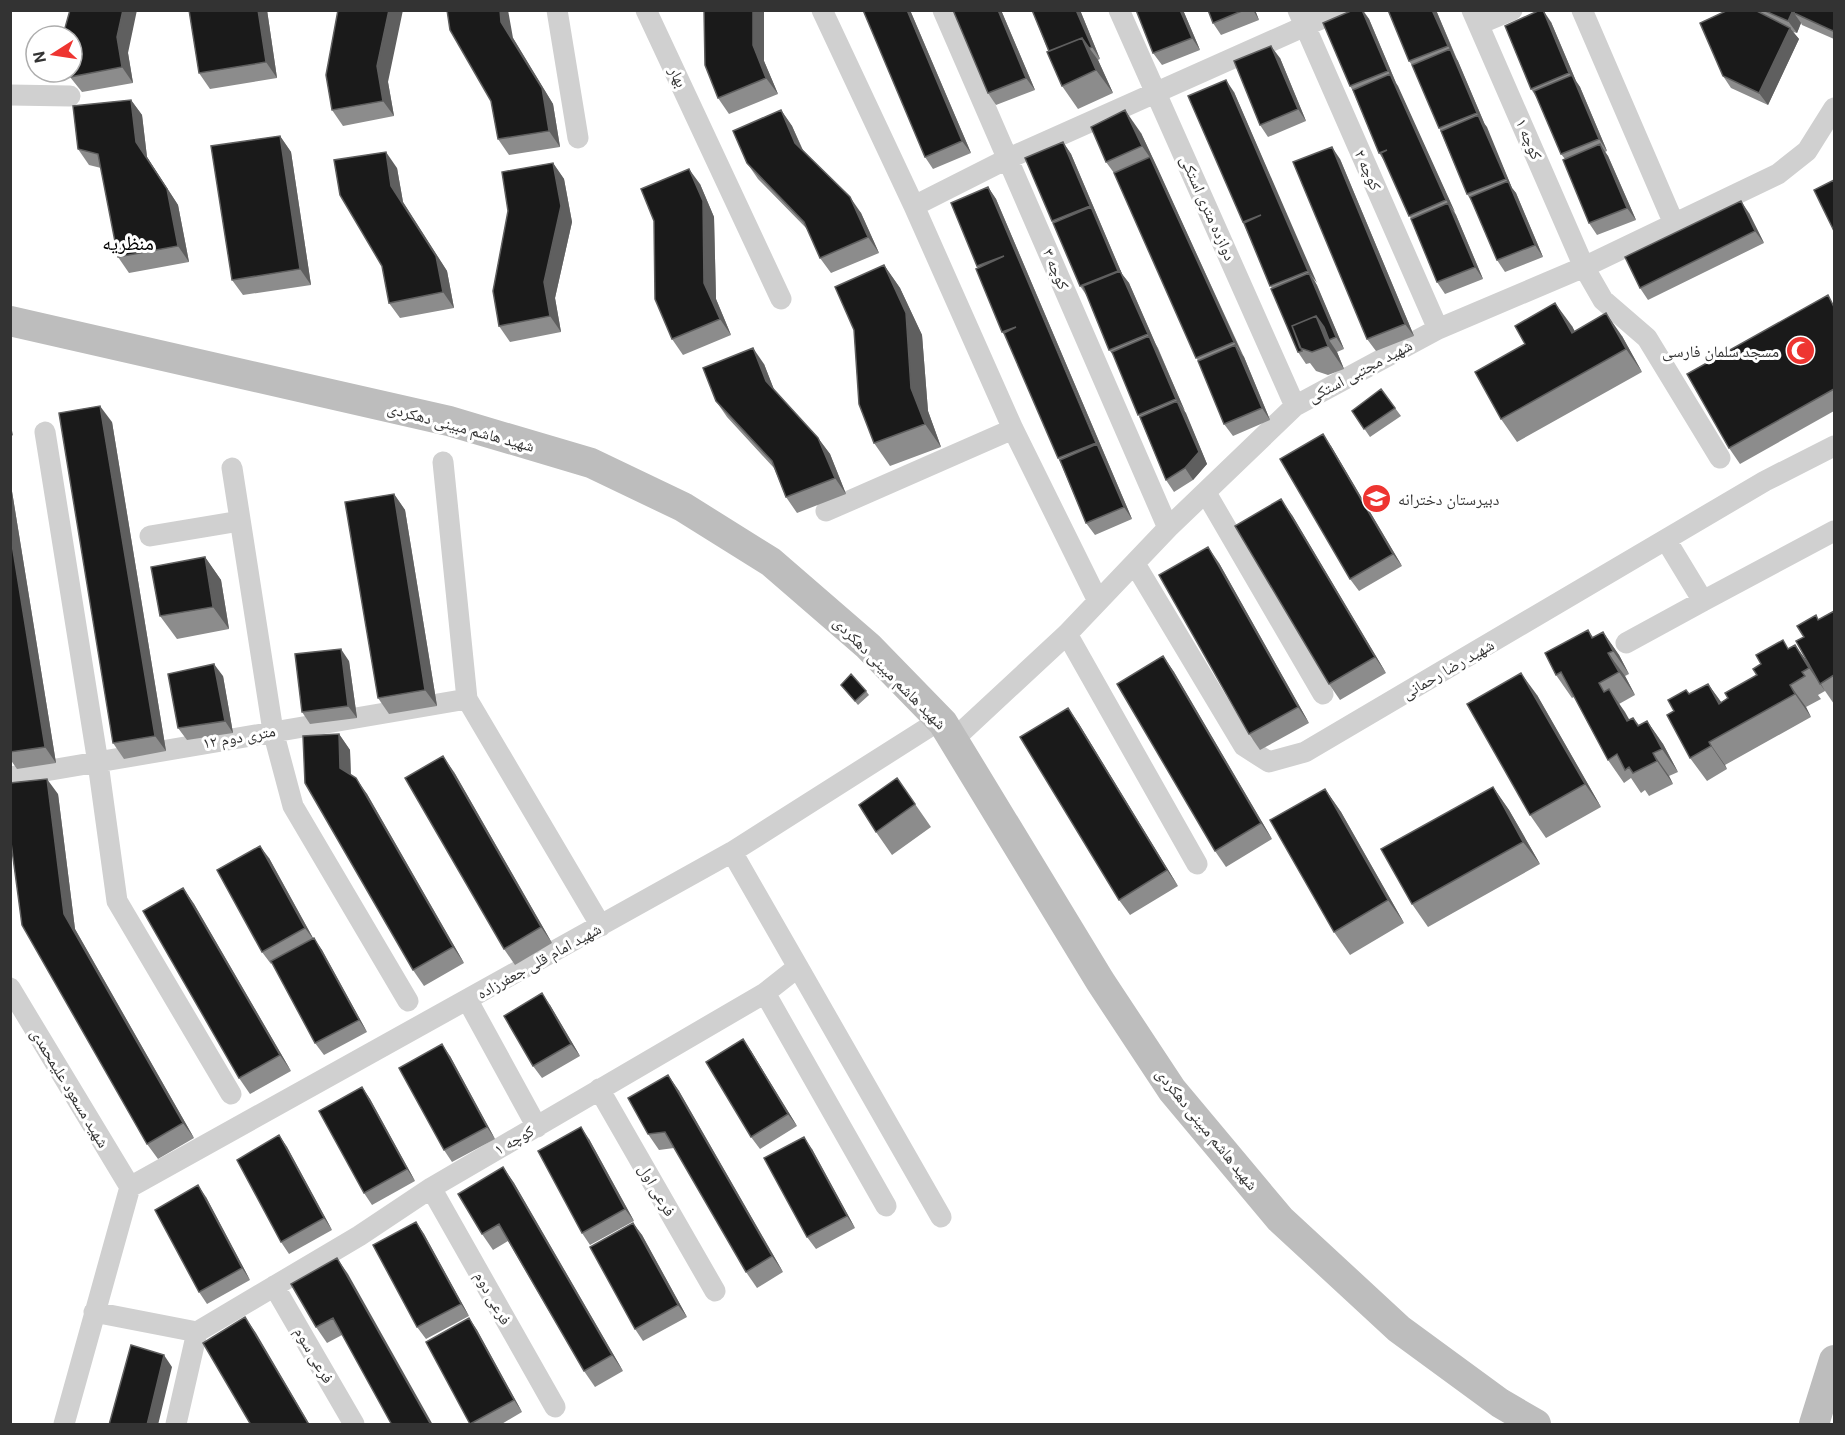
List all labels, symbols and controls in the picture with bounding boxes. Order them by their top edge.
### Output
north arrow [24,24,84,84]
text: N [29,50,50,65]
street label: بهار [664,63,691,90]
street label: کوچه ۱ [1512,116,1546,163]
street label: کوچه ۲ [1351,147,1386,194]
street label: دوازده متری استکی [1175,153,1240,264]
district label: منظریه [102,231,154,255]
street label: کوچه ۳ [1039,246,1073,293]
street label: شهید مجتبی استکی [1304,335,1416,407]
mosque icon: مسجد سلمان فارسی [1784,335,1816,367]
place label: مسجد سلمان فارسی [1662,342,1779,362]
street label: شهید هاشم مبینی دهکردی [385,398,537,457]
school or university icon: دبیرستان دخترانه [1361,483,1393,515]
place label: دبیرستان دخترانه [1398,490,1499,510]
street label: شهید هاشم مبینی دهکردی [829,613,950,734]
street label: شهید رضا رحمانی [1399,635,1498,704]
street label: ۱۲ متری دوم [201,721,277,754]
street label: شهید امام قلی جعفرزاده [474,919,605,1004]
street label: شهید مسعود علیمحمدی [26,1025,113,1152]
street label: شهید هاشم مبینی دهکردی [1151,1064,1262,1194]
street label: کوچه ۱ [491,1121,538,1159]
street label: فرعی اول [634,1161,679,1220]
street label: فرعی دوم [470,1268,515,1329]
street label: فرعی سوم [289,1323,338,1387]

